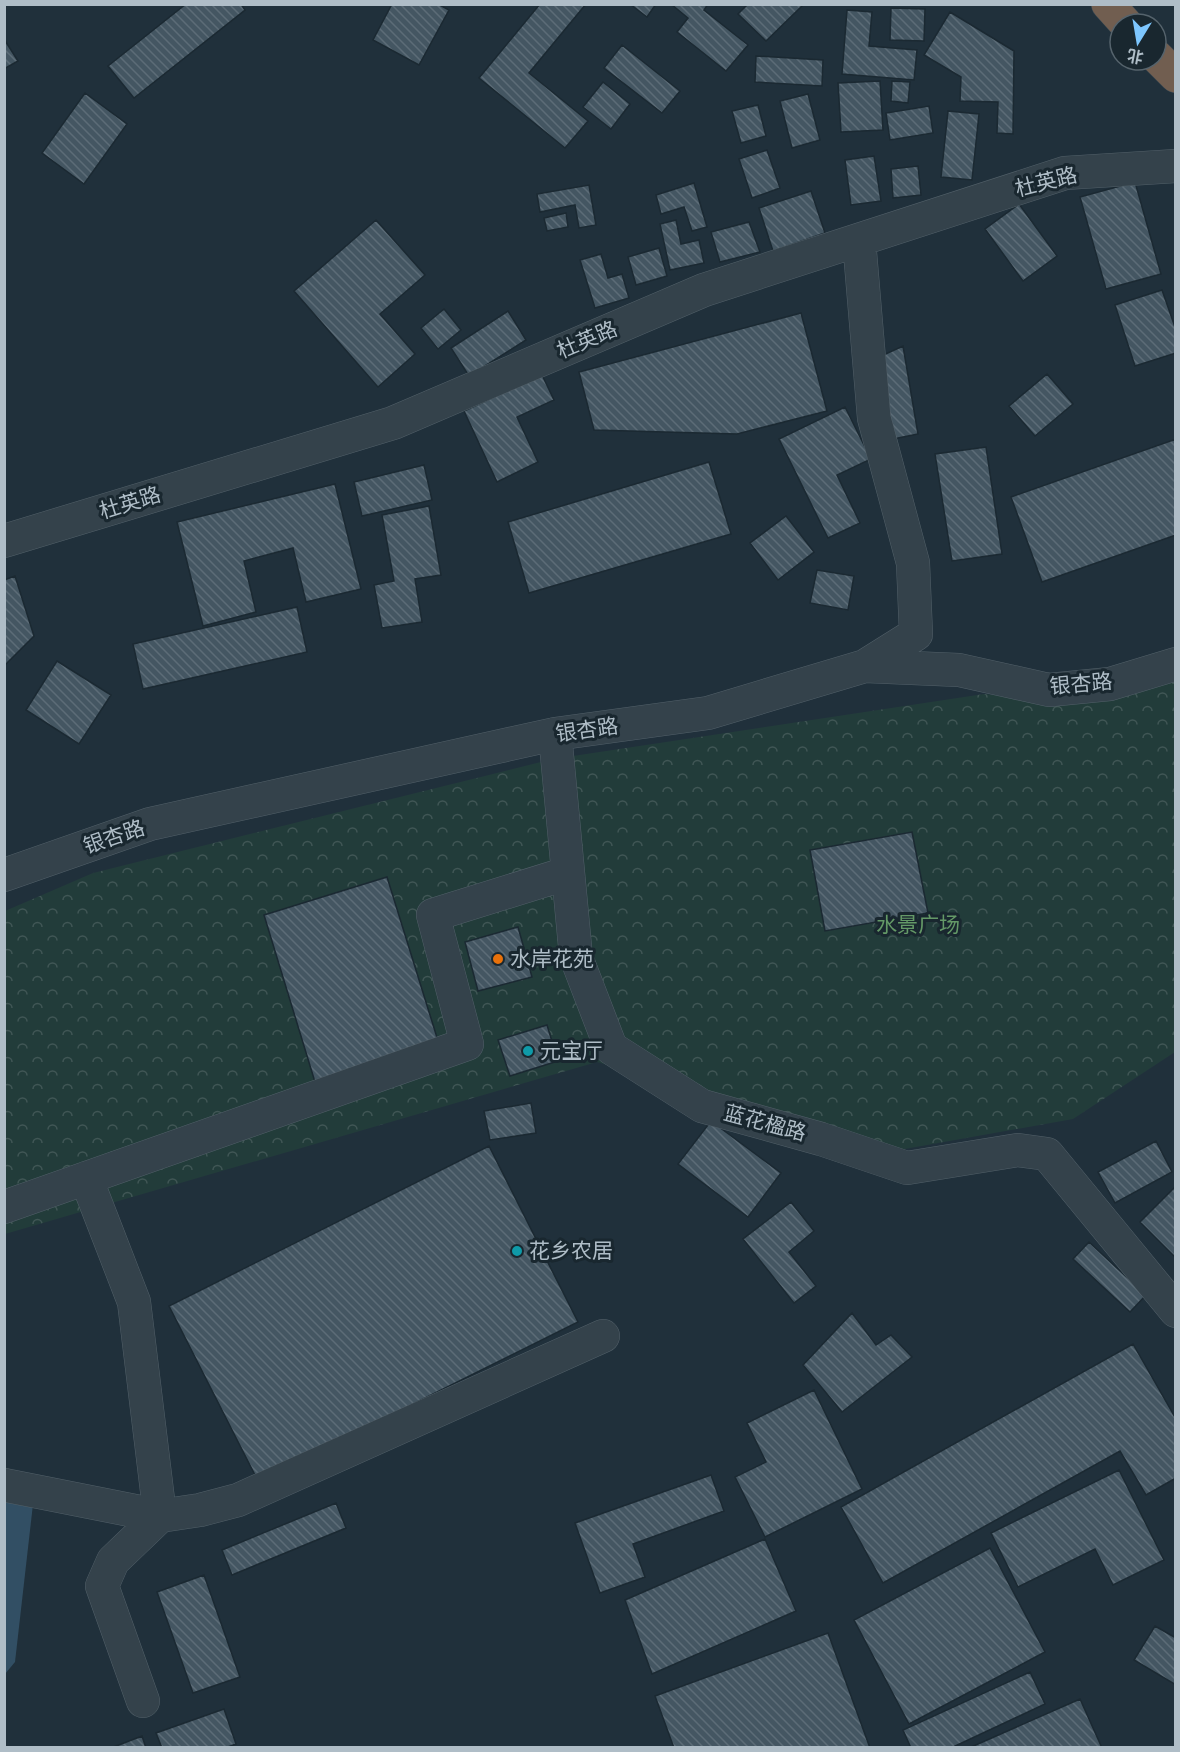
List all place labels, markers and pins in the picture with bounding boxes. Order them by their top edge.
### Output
place label: 水岸花苑 [510,947,594,971]
marker: 水岸花苑 [491,952,505,966]
place label: 元宝厅 [540,1039,603,1063]
marker: 元宝厅 [521,1044,535,1058]
place label: 花乡农居 [529,1239,613,1263]
marker: 花乡农居 [510,1244,524,1258]

